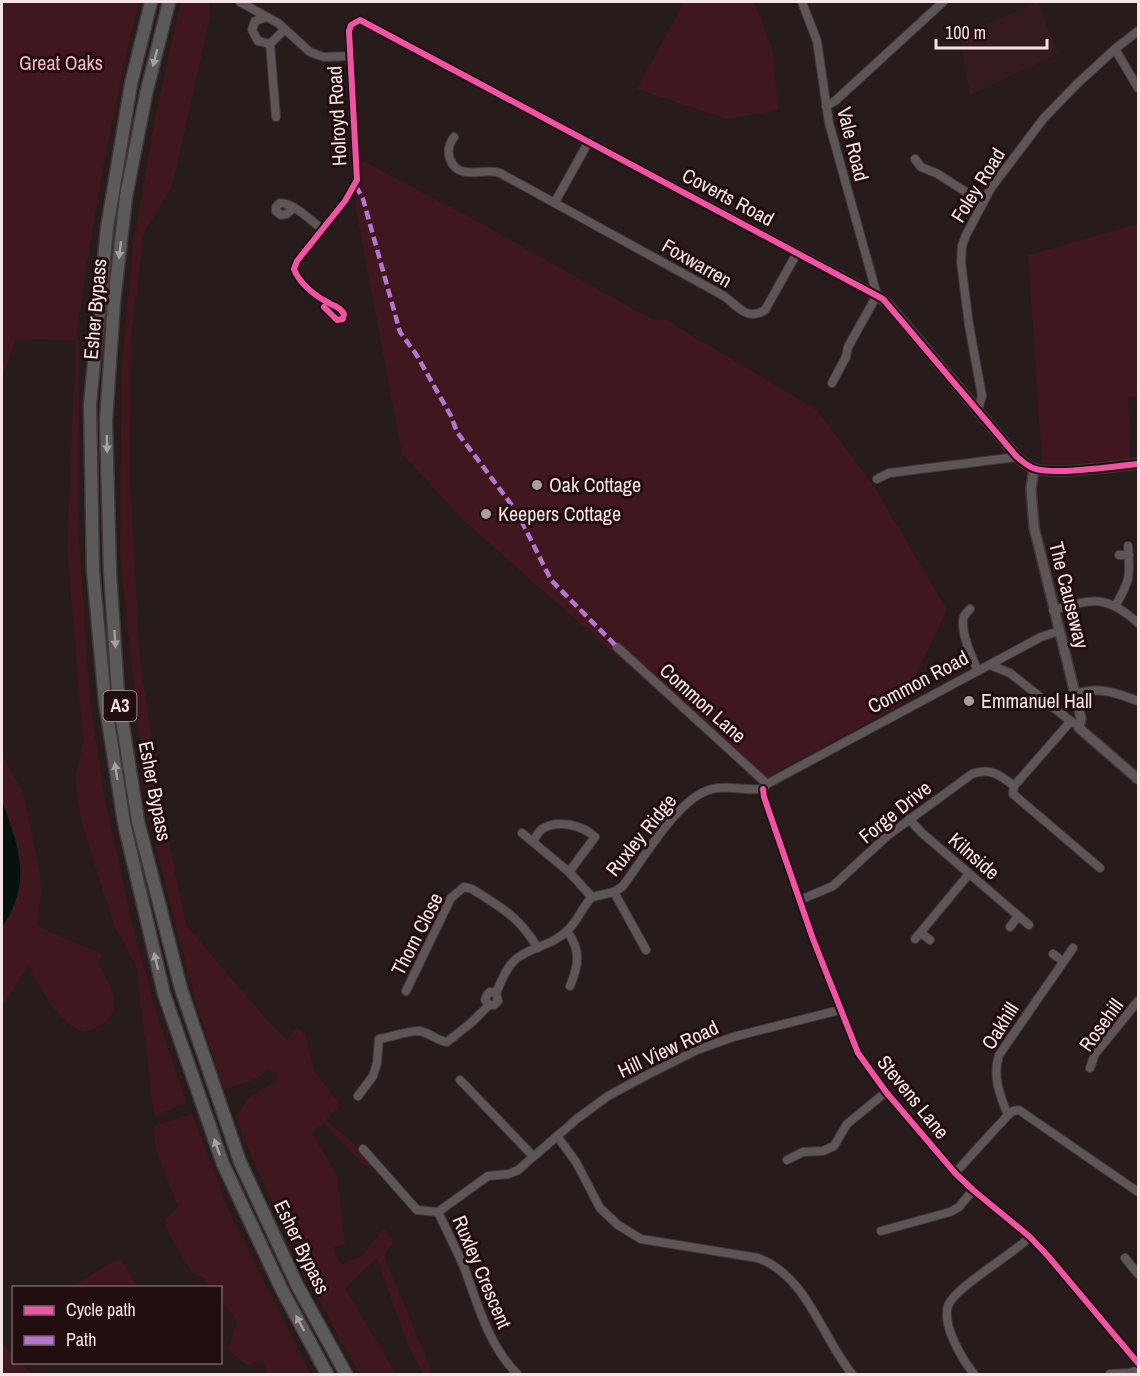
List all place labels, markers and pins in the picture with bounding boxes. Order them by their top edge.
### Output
place label: Oak Cottage [549,471,641,498]
marker: Oak Cottage [530,478,544,492]
place label: Keepers Cottage [498,500,621,527]
marker: Keepers Cottage [479,507,493,521]
place label: Emmanuel Hall [981,687,1092,714]
marker: Emmanuel Hall [962,694,976,708]

